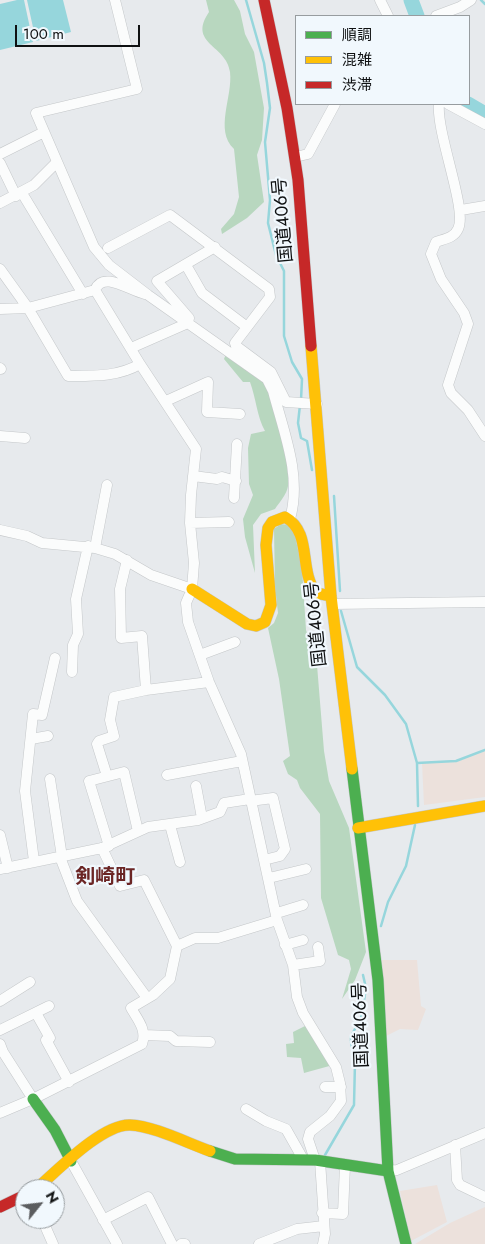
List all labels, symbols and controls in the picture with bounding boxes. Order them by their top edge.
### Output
scale bar [18,15,142,47]
legend [295,15,470,105]
text: 100 m [23,23,64,45]
text: 順調 [342,24,372,46]
text: 混雑 [342,49,372,71]
text: 渋滞 [342,74,372,96]
street label: 国道406号 [270,176,298,264]
street label: 国道406号 [302,580,332,668]
district label: 剣崎町 [75,866,135,890]
street label: 国道406号 [350,982,374,1068]
north arrow [15,1179,65,1229]
text: N [41,1187,64,1207]

